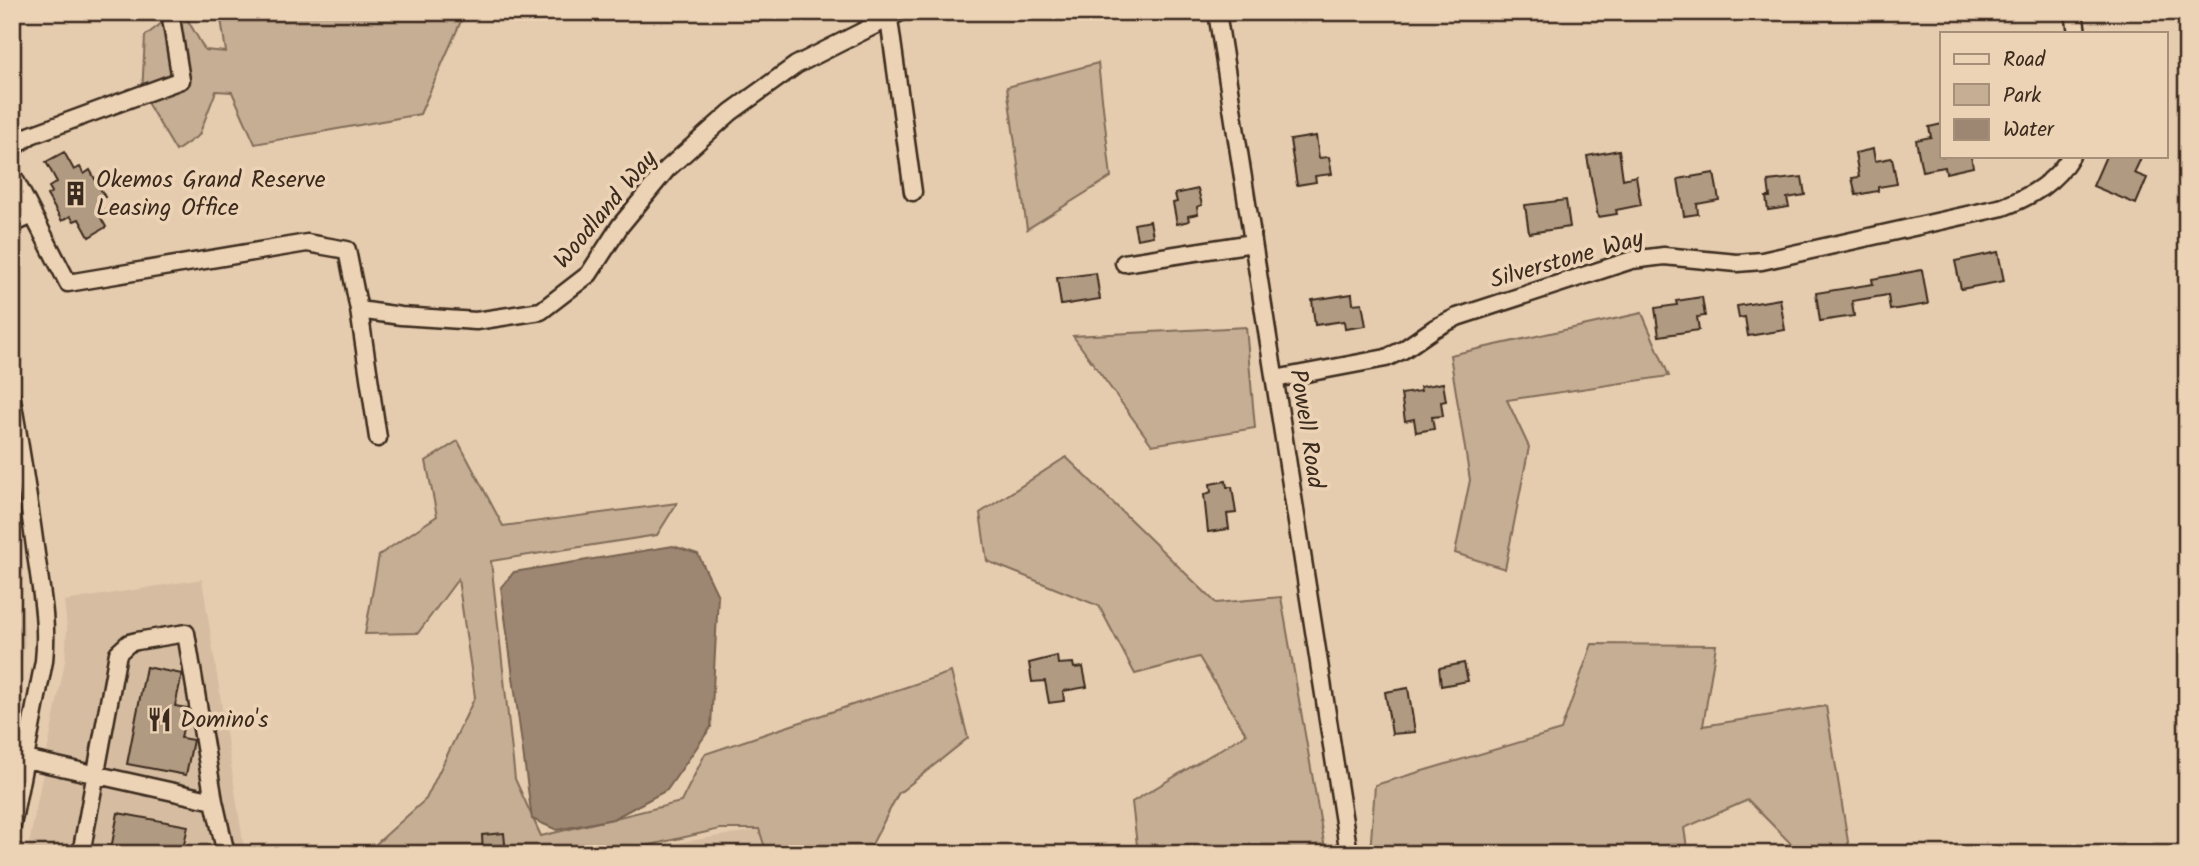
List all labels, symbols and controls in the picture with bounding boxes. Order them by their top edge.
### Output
legend [1940,32,2168,158]
text: Road [2003,44,2046,77]
text: Park [2003,80,2041,113]
text: Water [2003,114,2055,147]
street label: Woodland Way [544,141,668,278]
place label: Okemos Grand Reserve Leasing Office [96,161,326,228]
building icon: Okemos Grand Reserve Leasing Office [62,180,90,208]
street label: Silverstone Way [1486,219,1649,301]
street label: Powell Road [1277,367,1335,492]
place label: Domino's [180,701,269,740]
restaurant icon: Domino's [146,706,174,734]

